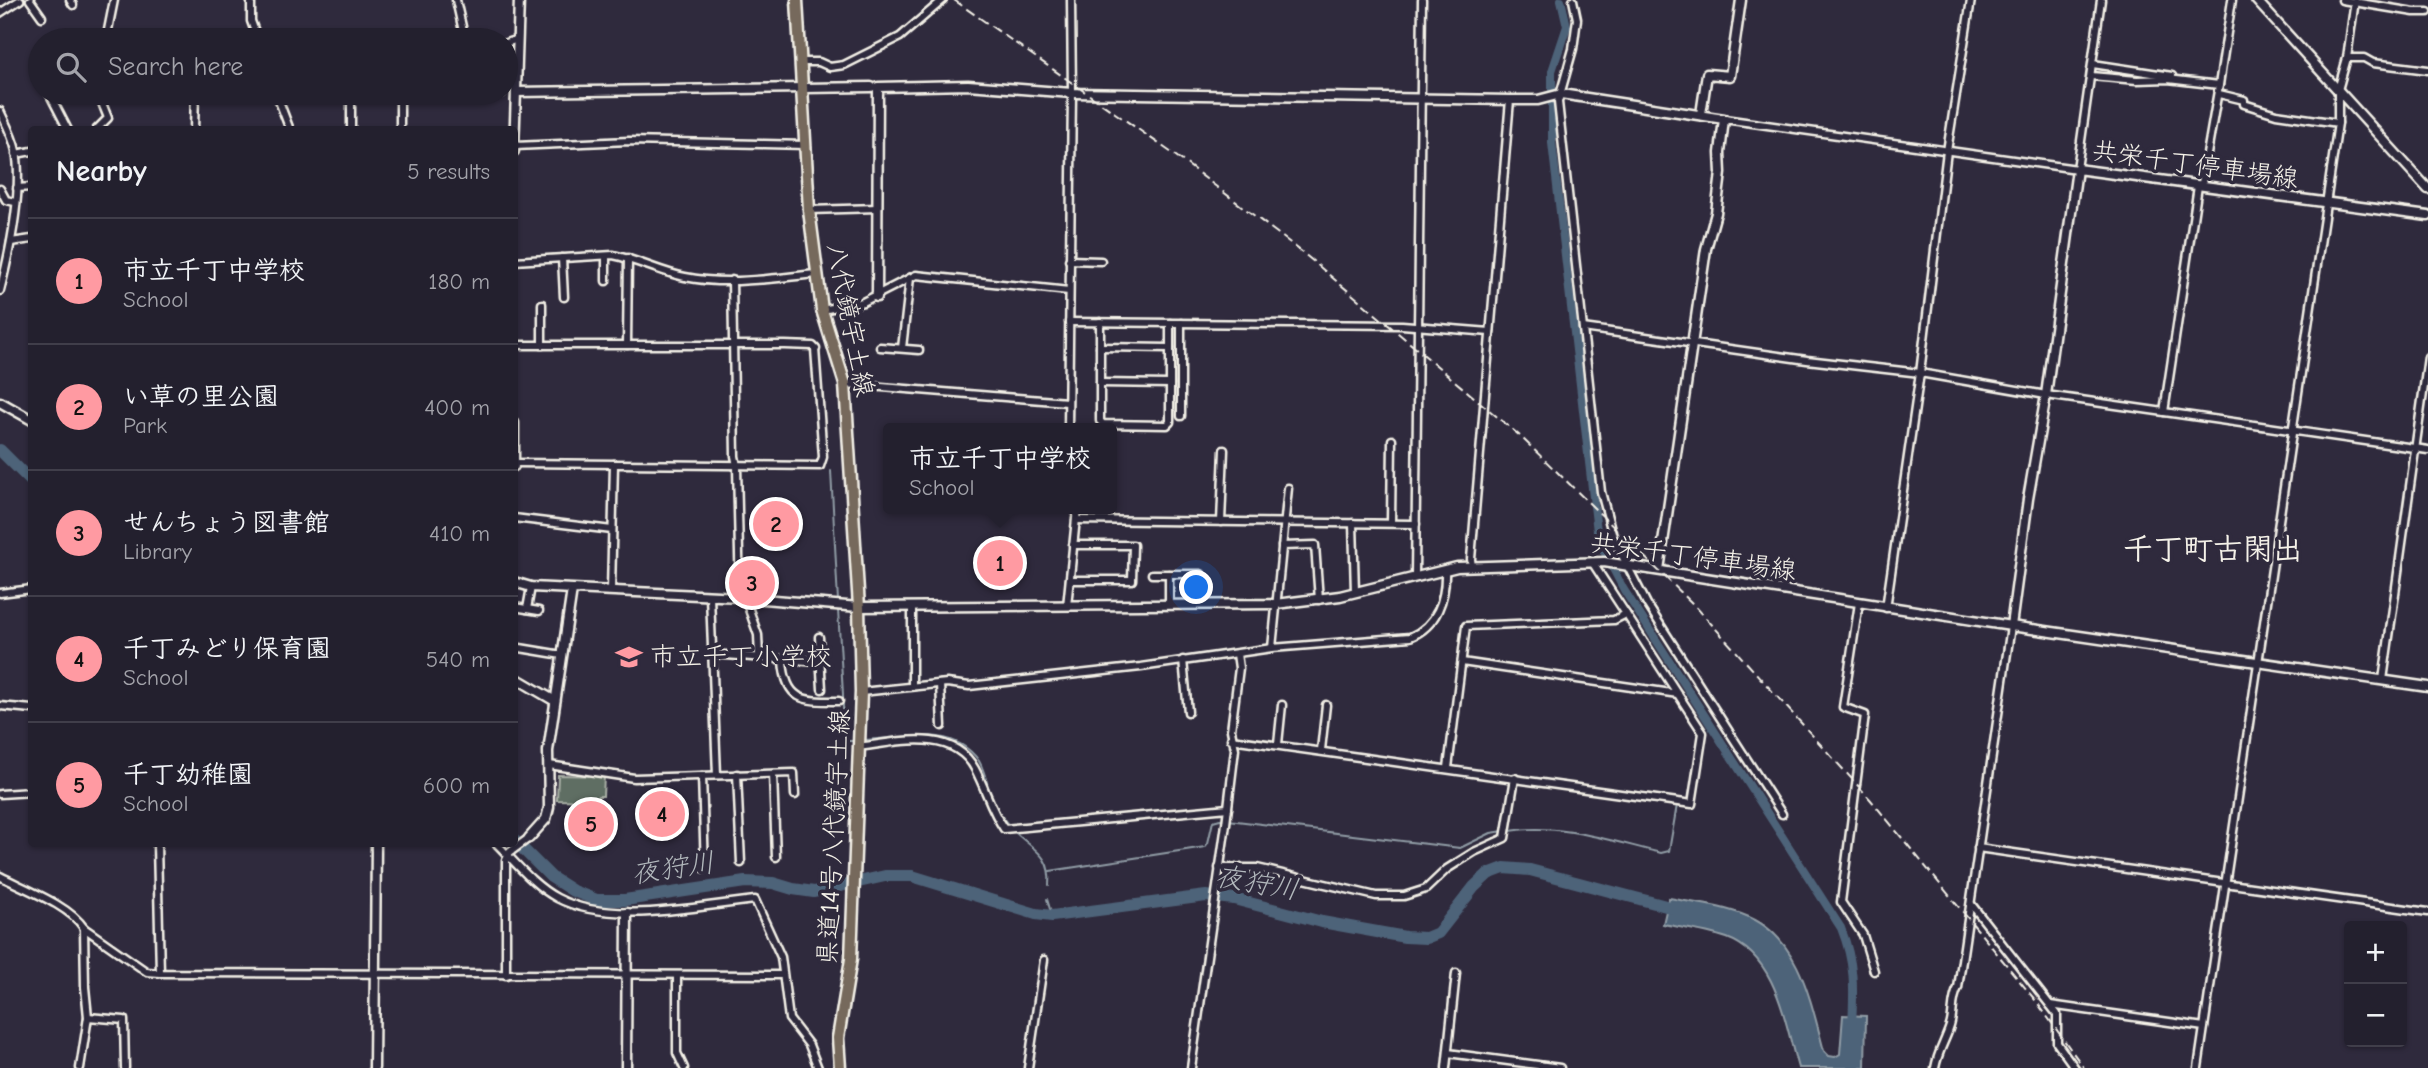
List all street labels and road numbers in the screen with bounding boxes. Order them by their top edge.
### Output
street label: 共栄千丁停車場線 [2090,136,2300,194]
street label: 八代鏡宇土線 [820,241,880,399]
street label: 共栄千丁停車場線 [1588,528,1798,586]
street label: 県道14号八代鏡宇土線 [812,708,856,966]

